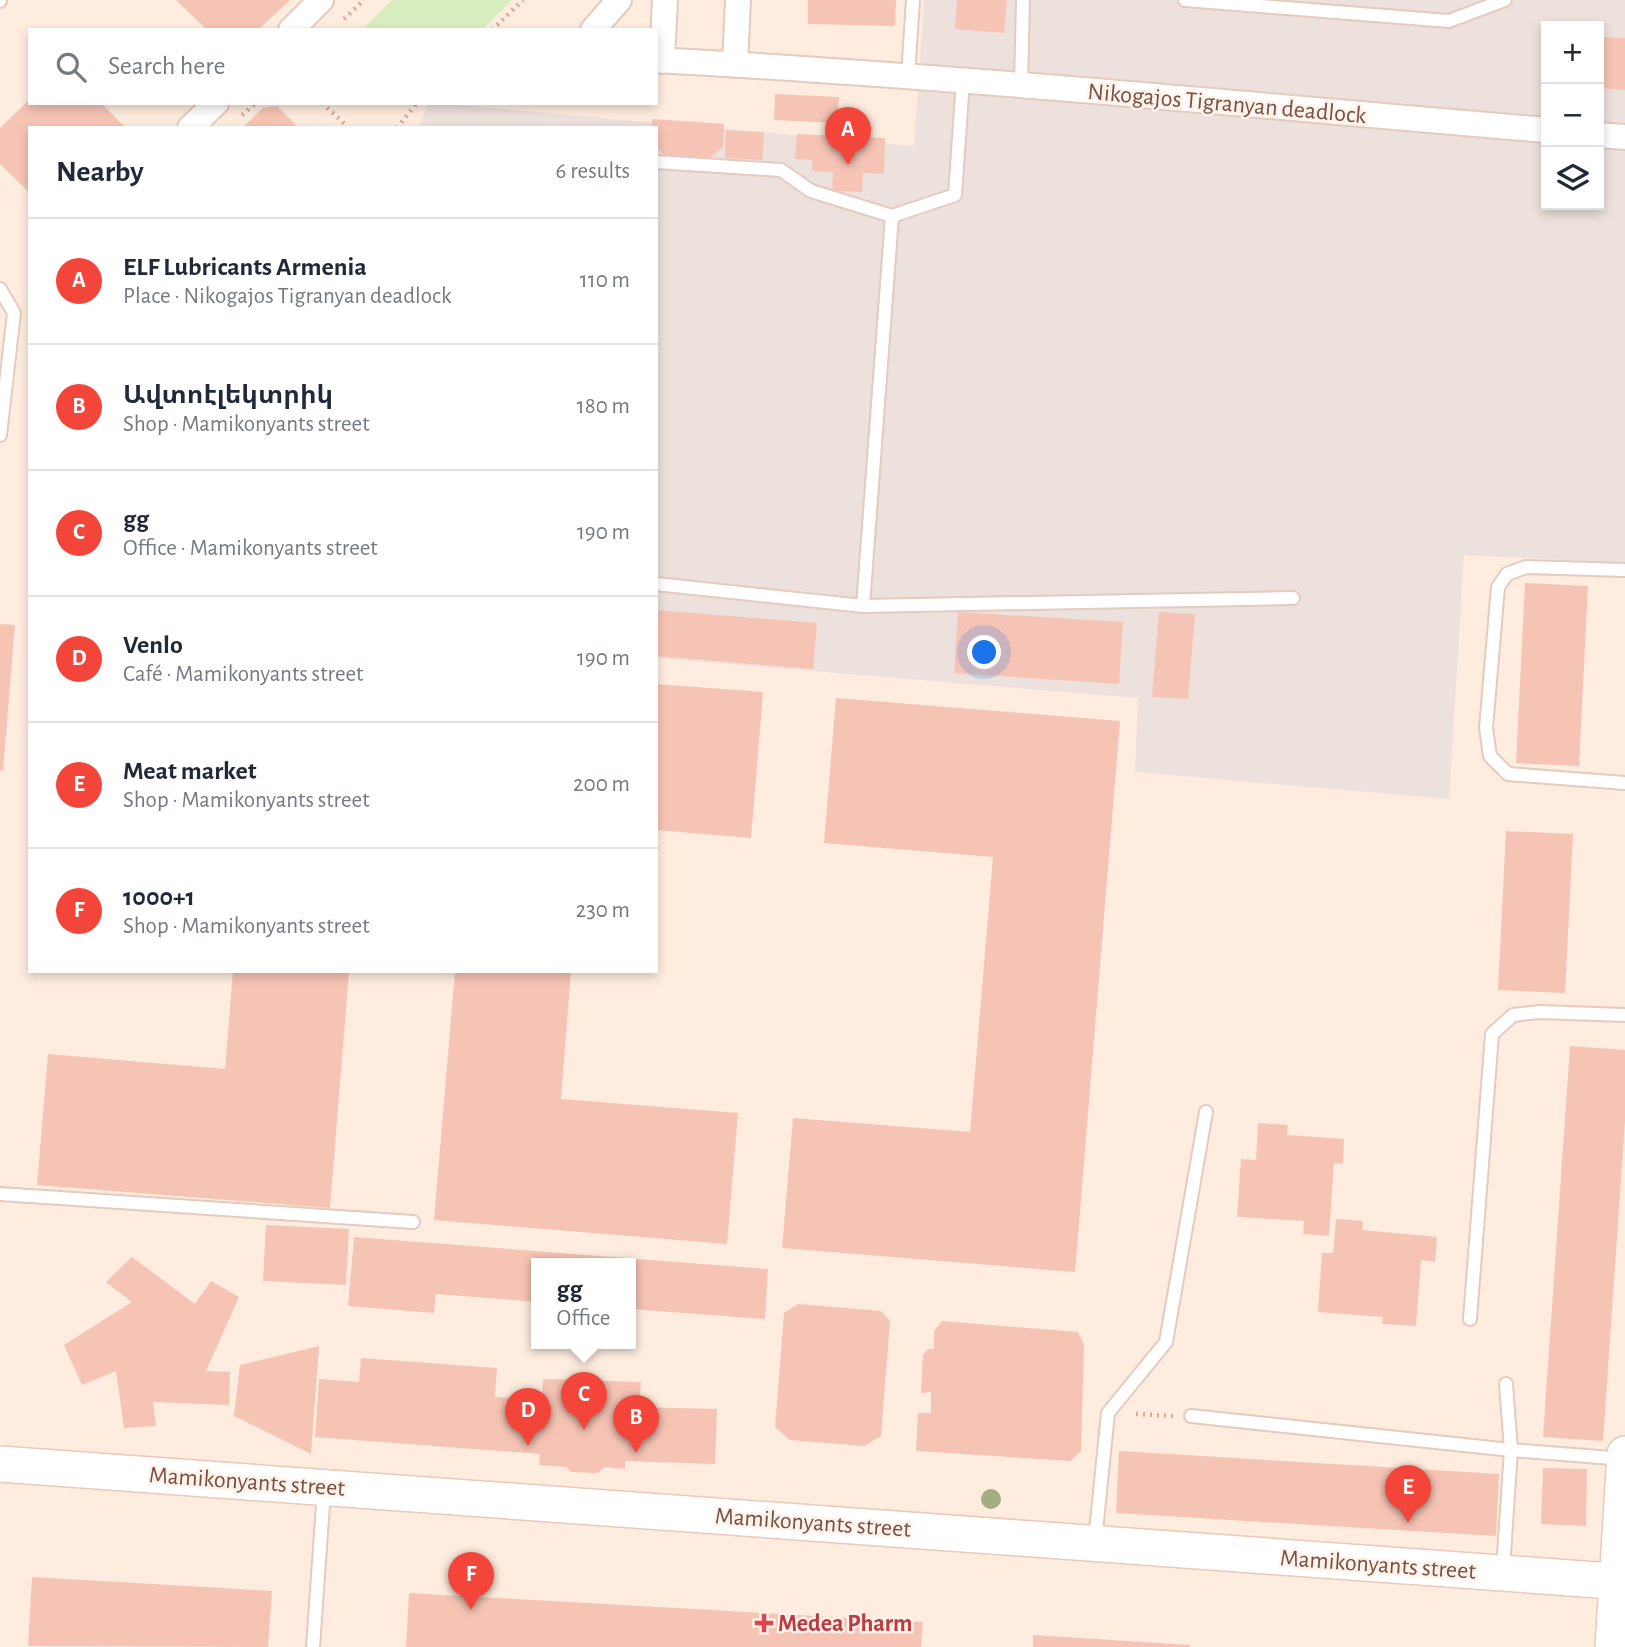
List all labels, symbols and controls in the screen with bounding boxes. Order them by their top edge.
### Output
map controls [1541,21,1604,210]
button: + [1541,21,1604,84]
search box [28,28,658,105]
icon: search [52,48,90,86]
text: Search here [108,53,226,79]
street label: Nikogajos Tigranyan deadlock [1087,80,1367,128]
button: − [1541,84,1604,147]
pin: A [825,107,871,165]
button: layers [1541,147,1604,210]
text: Nearby [56,157,144,187]
text: 6 results [556,160,630,183]
text: ELF Lubricants Armenia [123,254,367,280]
text: A [72,269,86,292]
text: 110 m [580,269,630,292]
text: Place · Nikogajos Tigranyan deadlock [123,285,451,308]
text: Ավտոէլեկտրիկ [123,382,333,408]
text: B [72,395,86,418]
text: 180 m [577,395,630,418]
text: Shop · Mamikonyants street [123,413,370,436]
text: gg [123,506,149,532]
text: C [73,521,85,544]
text: 190 m [577,521,630,544]
text: Office · Mamikonyants street [123,537,378,560]
text: Venlo [123,632,183,658]
your location [967,635,1001,669]
text: D [71,647,87,670]
text: 190 m [577,647,630,670]
text: Café · Mamikonyants street [123,663,363,686]
text: Meat market [123,758,256,784]
text: E [73,773,85,796]
text: 200 m [573,773,630,796]
text: Shop · Mamikonyants street [123,789,370,812]
text: 1000+1 [123,884,195,910]
text: F [74,899,84,922]
text: 230 m [576,899,630,922]
text: Shop · Mamikonyants street [123,915,370,938]
popup [531,1258,636,1349]
text: gg [557,1276,583,1302]
text: Office [557,1307,610,1330]
pin: C [561,1372,607,1430]
pin: D [505,1388,551,1446]
pin: B [613,1395,659,1453]
street label: Mamikonyants street [148,1463,346,1501]
pin: E [1385,1465,1431,1523]
street label: Mamikonyants street [714,1504,912,1542]
street label: Mamikonyants street [1279,1546,1477,1584]
pin: F [448,1552,494,1610]
place label: Medea Pharm [778,1612,912,1636]
marker: Medea Pharm [756,1615,772,1631]

